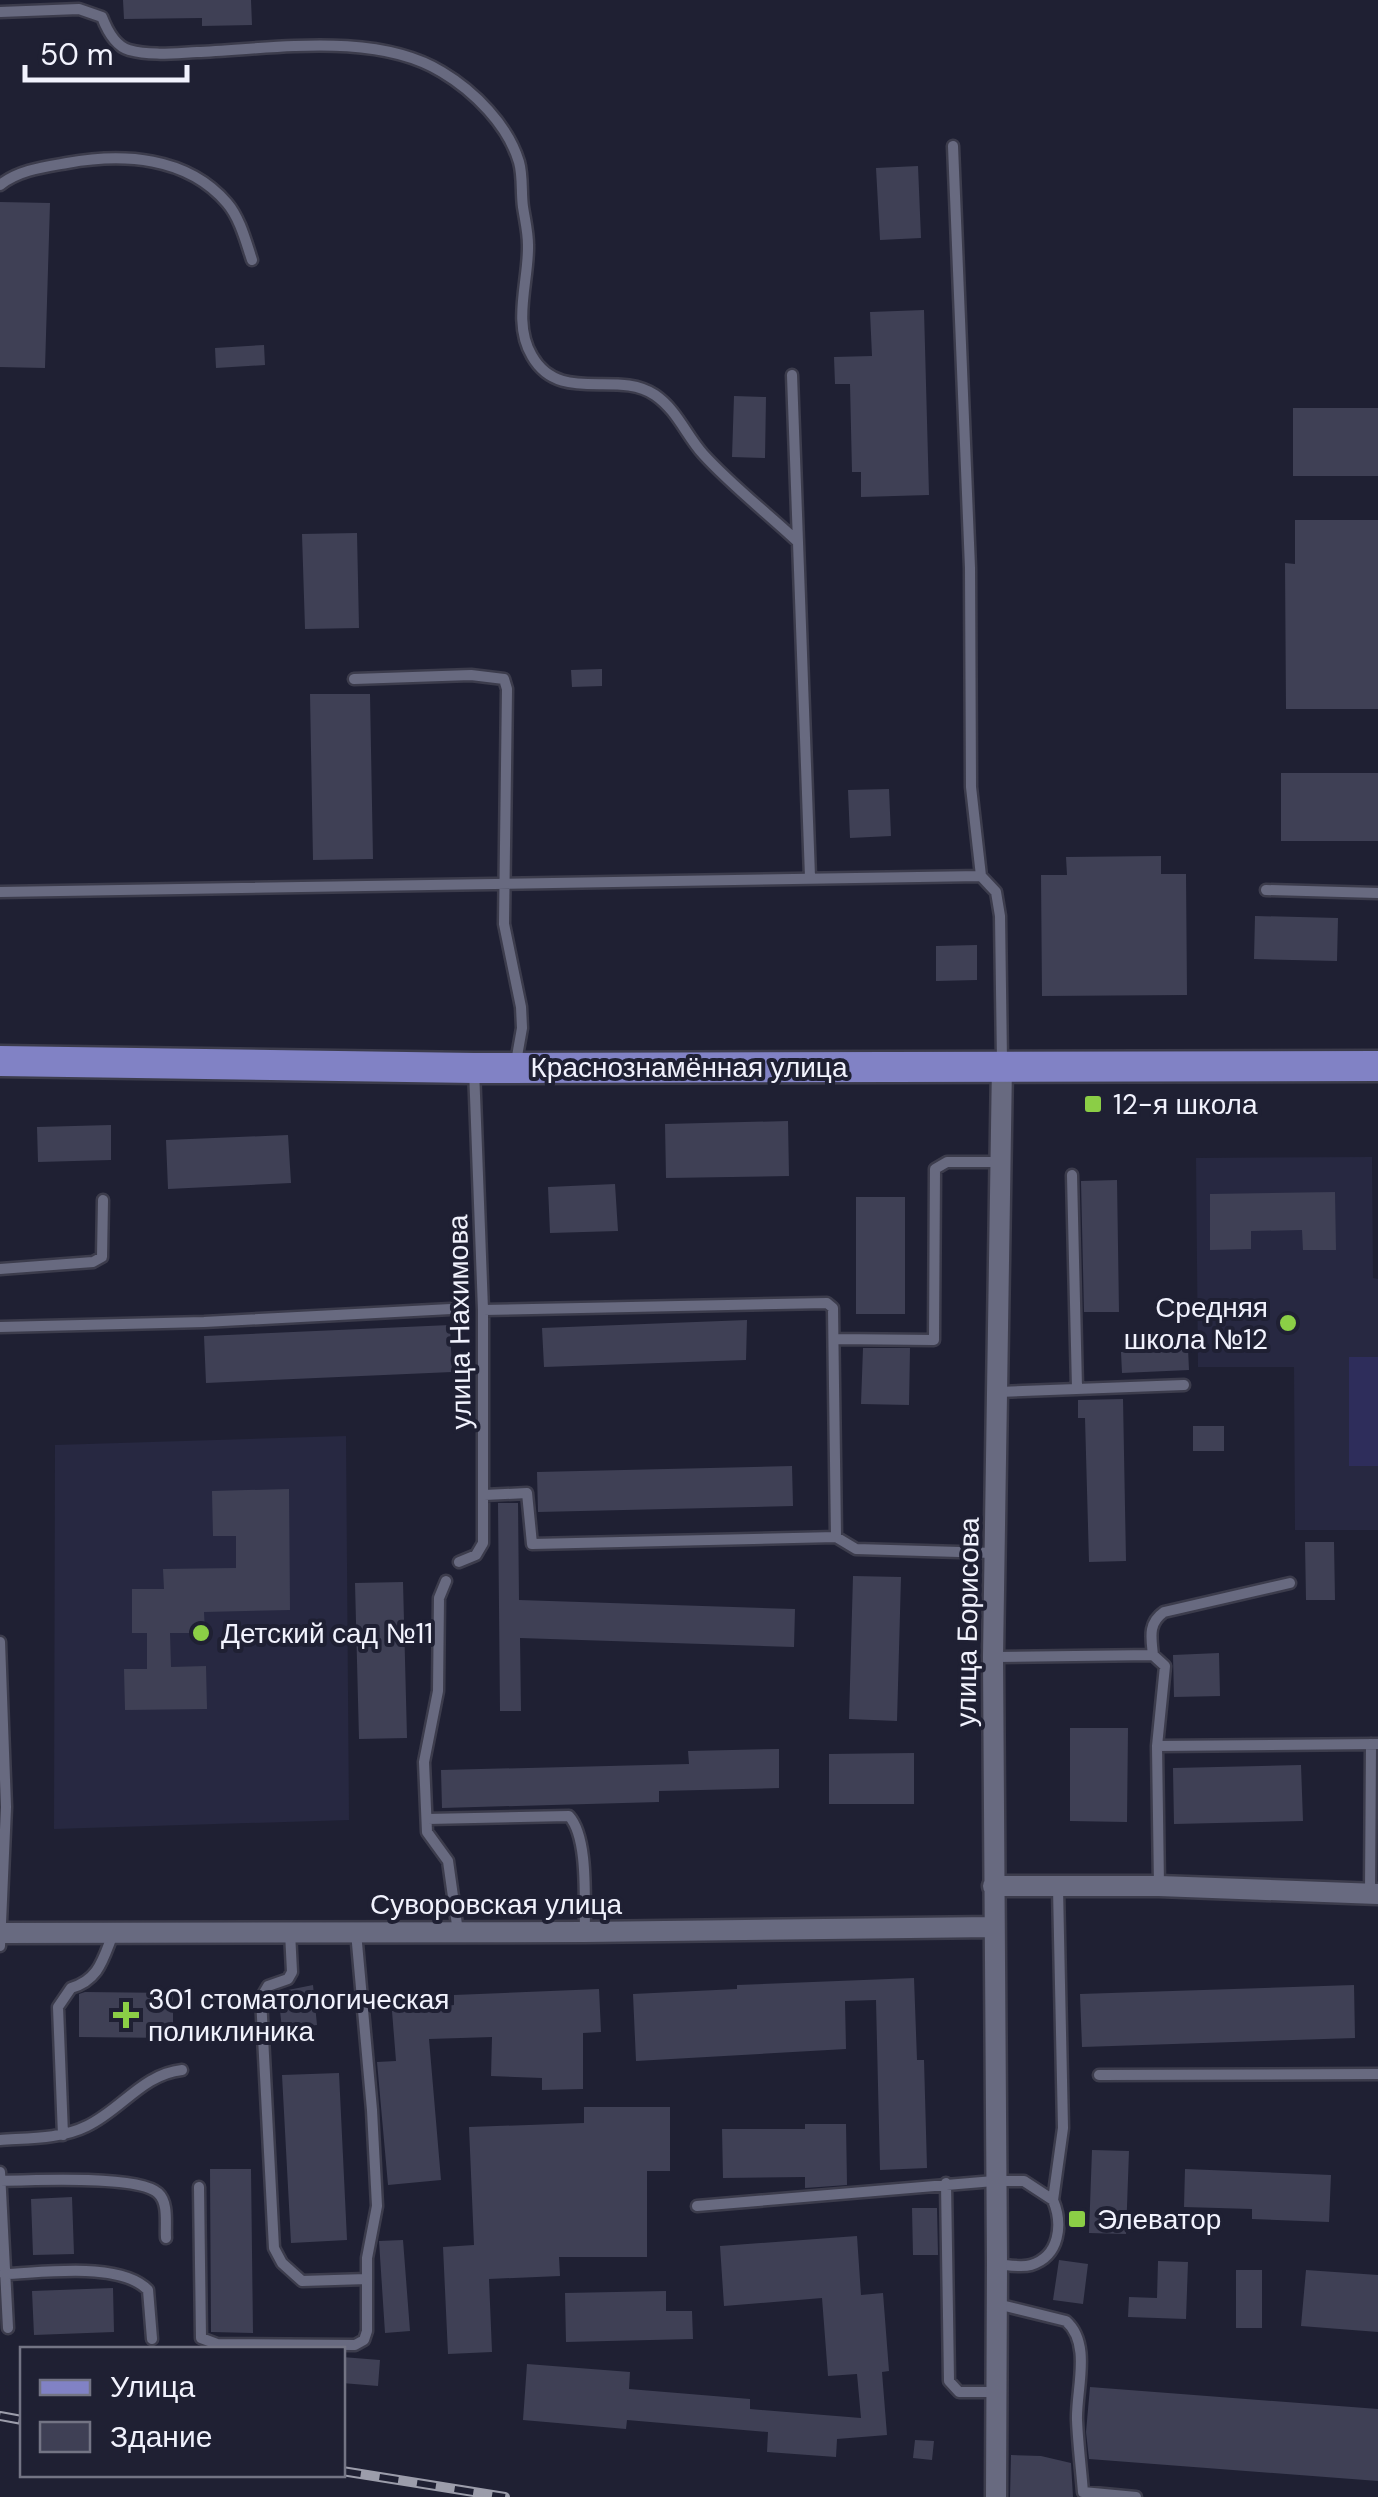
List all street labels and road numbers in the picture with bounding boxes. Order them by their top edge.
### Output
street label: Краснознамённая улица [531,1049,848,1086]
street label: улица Нахимова [439,1214,480,1430]
street label: улица Борисова [947,1516,988,1727]
street label: Суворовская улица [370,1886,622,1923]

